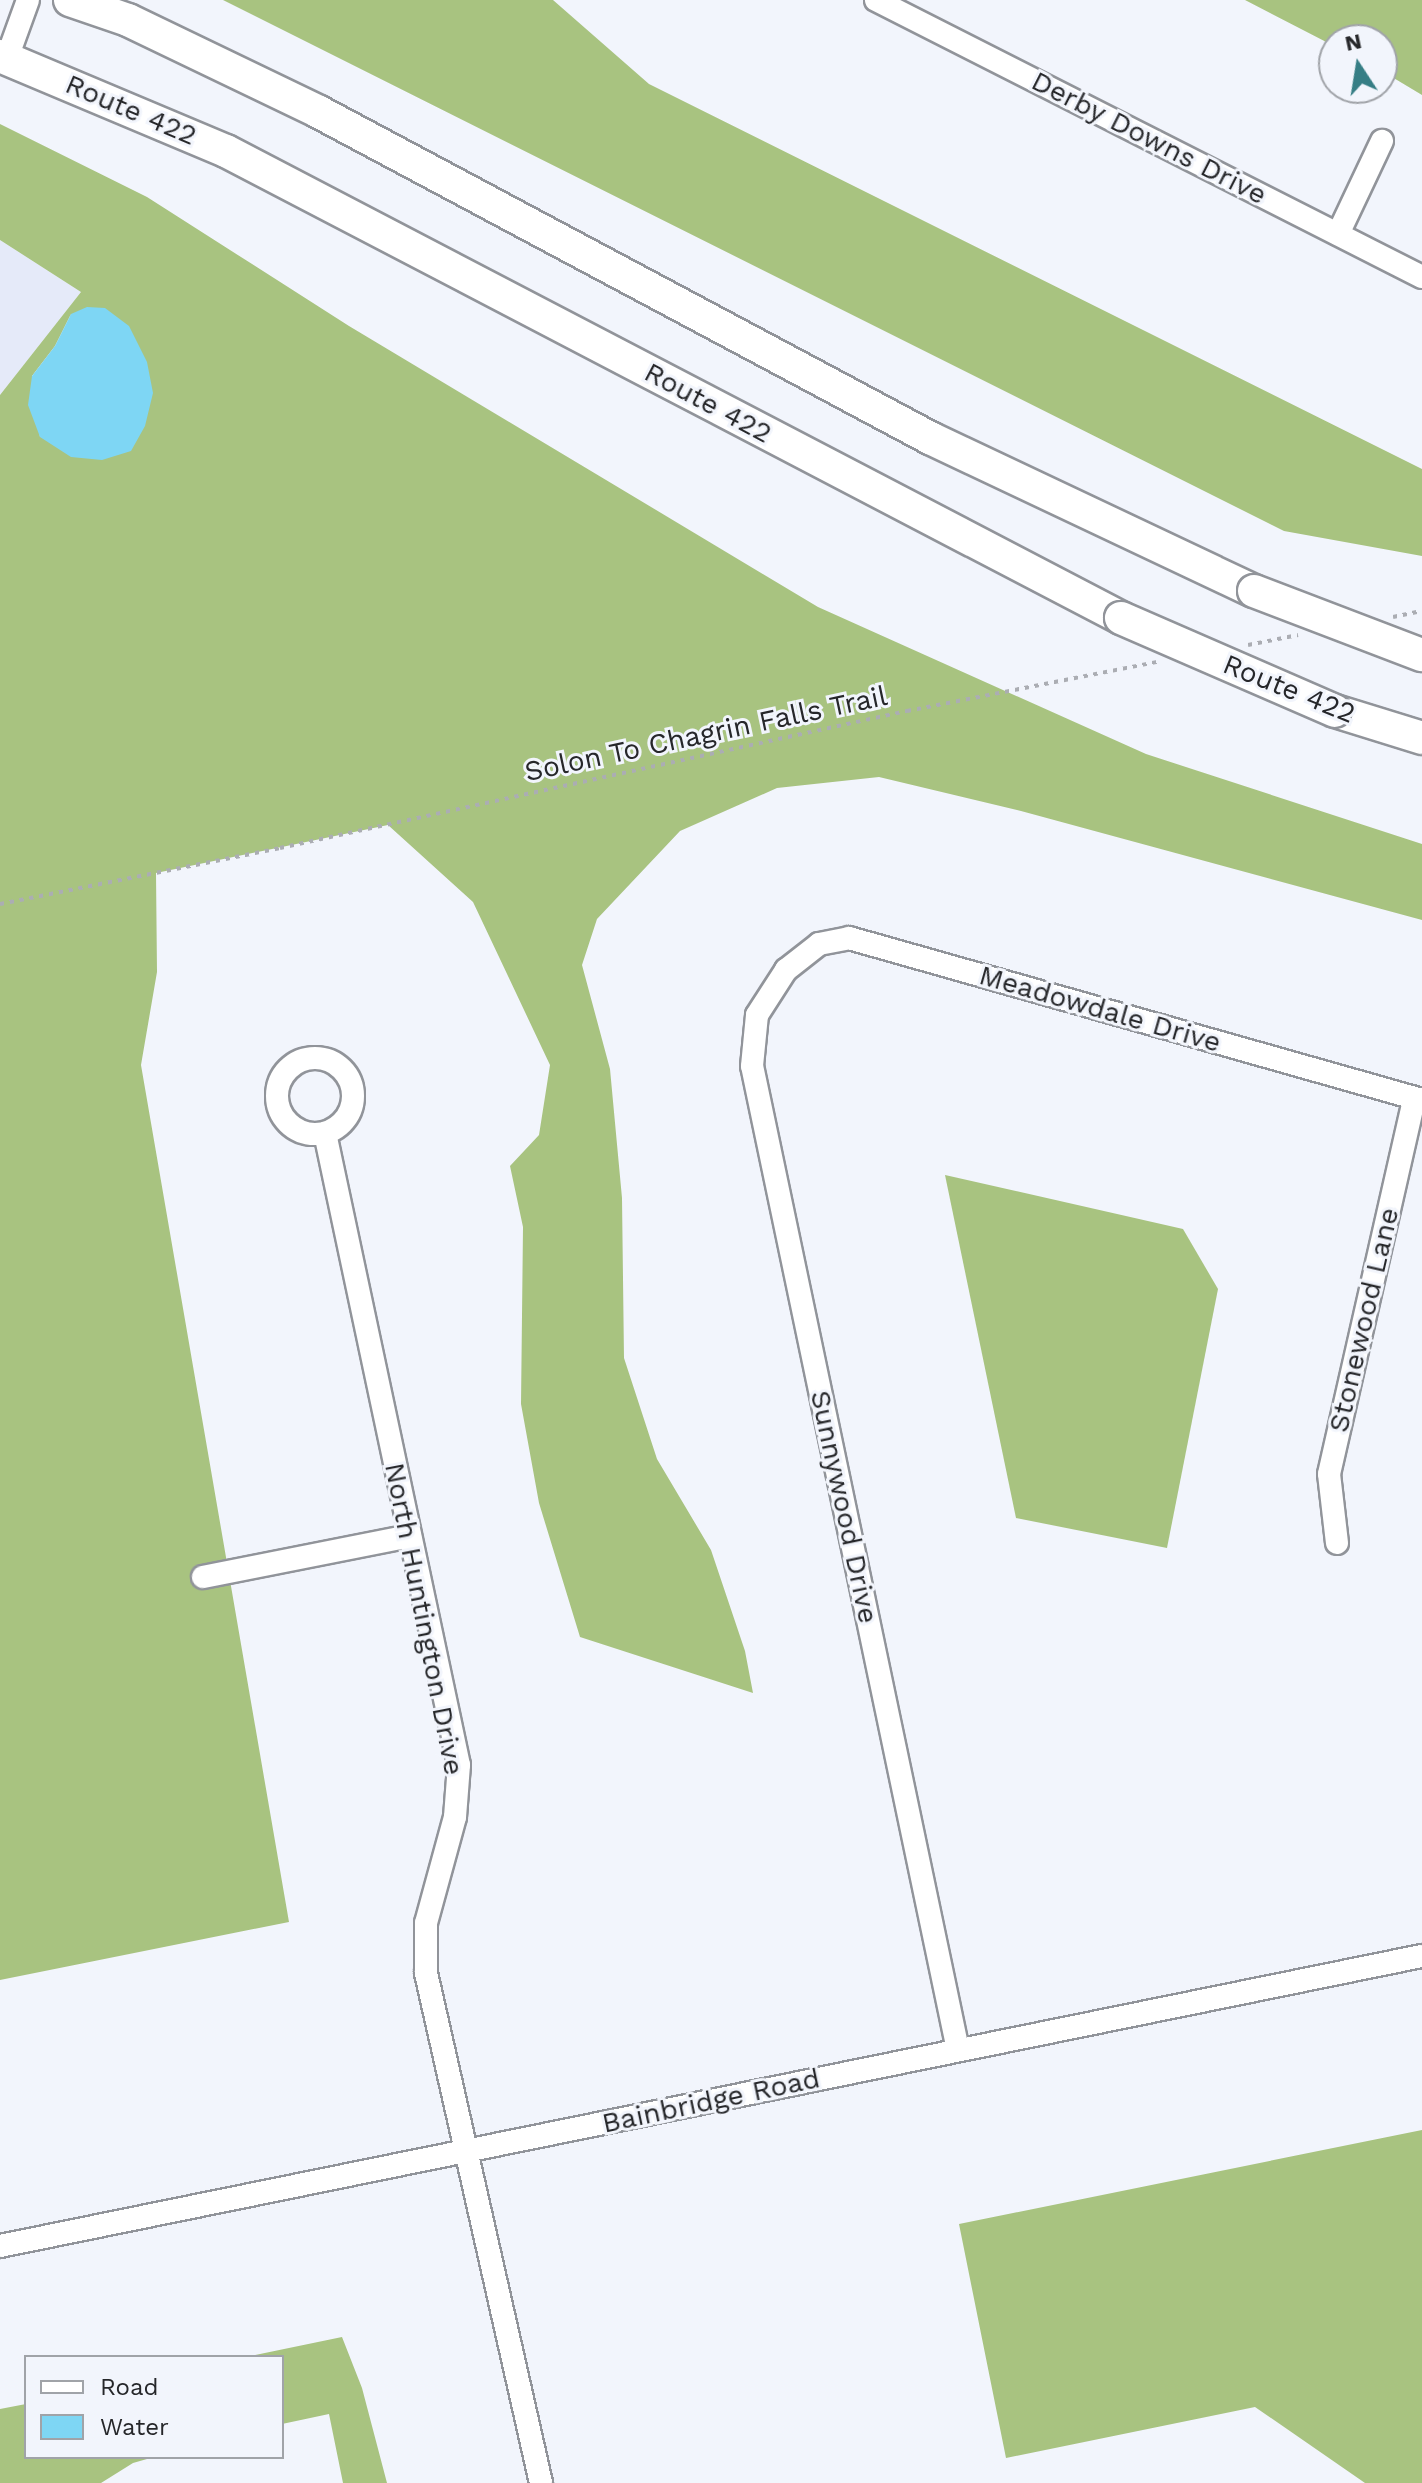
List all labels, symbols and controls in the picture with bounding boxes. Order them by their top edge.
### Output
north arrow [1318,24,1398,104]
text: N [1343,28,1364,56]
street label: Derby Downs Drive [1025,64,1273,212]
street label: Route 422 [60,67,202,153]
street label: Route 422 [639,355,777,451]
street label: Route 422 [1218,647,1360,731]
street label: Solon To Chagrin Falls Trail [521,679,891,789]
street label: Meadowdale Drive [975,958,1225,1060]
street label: Stonewood Lane [1322,1204,1406,1436]
street label: Sunnywood Drive [803,1388,885,1626]
street label: North Huntington Drive [377,1460,471,1778]
street label: Bainbridge Road [599,2062,823,2140]
legend [24,2355,284,2459]
text: Road [100,2373,159,2401]
text: Water [100,2413,169,2441]

